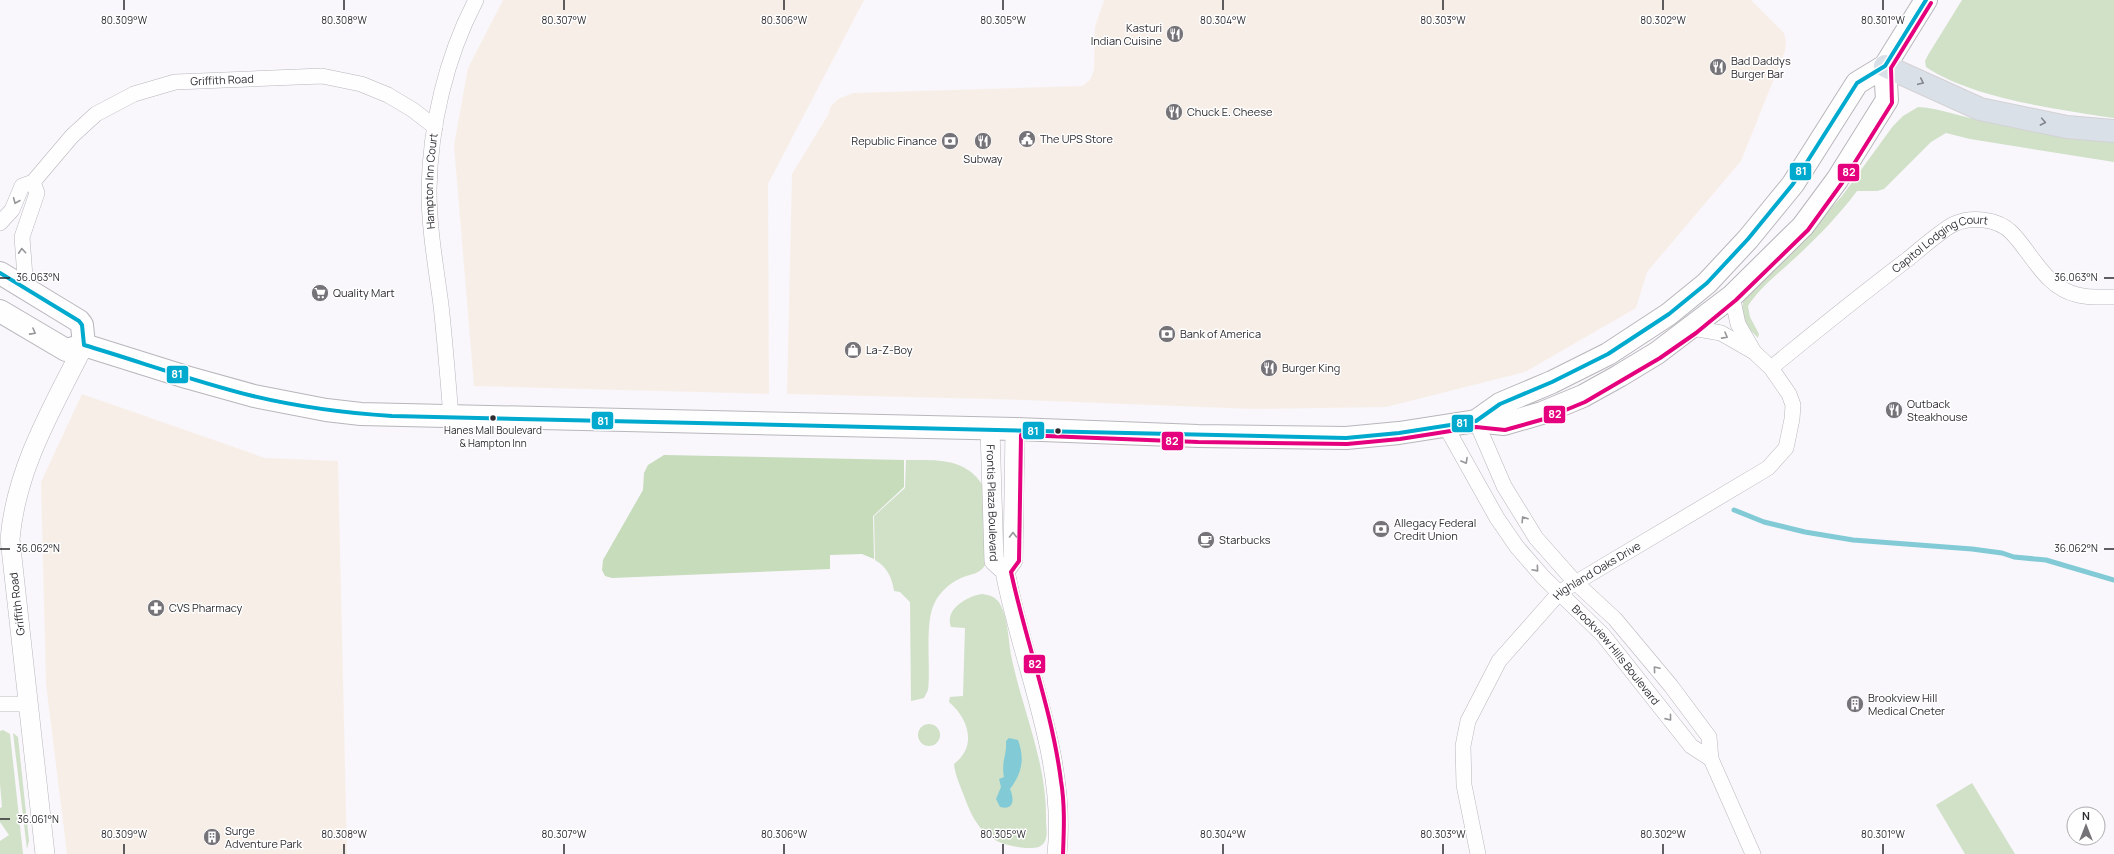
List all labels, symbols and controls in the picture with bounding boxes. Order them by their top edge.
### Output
text: 80.309°W [101,13,148,27]
text: 80.308°W [321,13,368,27]
text: 80.307°W [542,13,587,27]
text: 80.306°W [761,13,808,27]
text: 80.305°W [980,13,1026,27]
text: 80.304°W [1200,13,1247,27]
text: 80.303°W [1420,13,1466,27]
text: 80.302°W [1640,13,1686,27]
text: 80.301°W [1861,13,1906,27]
place label: Kasturi Indian Cuisine [1091,20,1163,48]
restaurant icon: Kasturi Indian Cuisine [1165,24,1185,44]
place label: Bad Daddys Burger Bar [1731,53,1791,81]
restaurant icon: Bad Daddys Burger Bar [1708,57,1728,77]
street label: Griffith Road [190,71,254,88]
one-way arrow [1916,77,1924,85]
restaurant icon: Chuck E. Cheese [1164,102,1184,122]
place label: Chuck E. Cheese [1187,104,1273,119]
one-way arrow [2040,118,2047,126]
public building icon: The UPS Store [1017,129,1037,149]
bank icon: Republic Finance [940,131,960,151]
restaurant icon: Subway [973,131,993,151]
place label: The UPS Store [1040,131,1113,146]
street label: Hampton Inn Court [421,132,441,230]
place label: Republic Finance [851,133,938,148]
place label: Subway [963,151,1003,166]
line badge: 81 [1789,162,1812,181]
text: 81 [1795,163,1807,178]
line badge: 82 [1837,163,1860,182]
text: 82 [1842,164,1856,179]
one-way arrow [13,196,21,204]
street label: Capitol Lodging Court [1888,212,1989,276]
one-way arrow [18,248,27,254]
text: 36.063°N [16,270,60,284]
text: 36.063°N [2054,270,2098,284]
supermarket icon: Quality Mart [310,283,330,303]
place label: Quality Mart [333,285,395,300]
bank icon: Bank of America [1157,324,1177,344]
place label: Bank of America [1180,326,1261,341]
one-way arrow [29,327,36,334]
one-way arrow [1721,331,1728,338]
shop icon: La-Z-Boy [843,340,863,360]
place label: La-Z-Boy [866,342,913,357]
restaurant icon: Burger King [1259,358,1279,378]
place label: Burger King [1282,360,1340,375]
line badge: 81 [166,365,189,384]
text: 81 [171,366,183,381]
place label: Outback Steakhouse [1907,396,1968,424]
restaurant icon: Outback Steakhouse [1884,400,1904,420]
line badge: 82 [1543,405,1566,424]
text: 82 [1548,406,1562,421]
line badge: 81 [591,411,614,430]
marker: Hanes Mall Boulevard & Hampton Inn [488,413,498,423]
text: 81 [597,413,609,428]
line badge: 81 [1451,414,1474,433]
text: 81 [1456,415,1468,430]
line badge: 81 [1022,421,1045,440]
place label: Hanes Mall Boulevard & Hampton Inn [444,423,542,450]
text: 81 [1027,423,1039,438]
unlabelled marker [1053,426,1063,436]
line badge: 82 [1161,431,1184,451]
text: 82 [1165,433,1179,448]
street label: Frontis Plaza Boulevard [983,444,1002,562]
one-way arrow [1461,457,1468,464]
place label: Allegacy Federal Credit Union [1394,515,1476,543]
one-way arrow [1521,516,1529,523]
bank icon: Allegacy Federal Credit Union [1371,519,1391,539]
cafe icon: Starbucks [1196,530,1216,550]
one-way arrow [1009,532,1017,538]
place label: Starbucks [1219,532,1271,547]
street label: Highland Oaks Drive [1549,537,1644,602]
text: 36.062°N [16,541,60,555]
text: 36.062°N [2054,541,2098,555]
one-way arrow [1532,565,1539,572]
street label: Griffith Road [5,572,28,637]
pharmacy icon: CVS Pharmacy [146,598,166,618]
place label: CVS Pharmacy [169,600,243,615]
street label: Brookview Hills Boulevard [1569,601,1663,708]
line badge: 82 [1023,654,1046,674]
text: 82 [1028,656,1042,671]
one-way arrow [1654,666,1661,673]
place label: Brookview Hill Medical Cneter [1868,690,1945,718]
building icon: Brookview Hill Medical Cneter [1845,694,1865,714]
one-way arrow [1665,714,1672,721]
north arrow [2066,806,2106,846]
text: N [2082,808,2090,823]
text: 36.061°N [17,812,59,826]
place label: Surge Adventure Park [225,823,303,851]
text: 80.309°W [101,827,148,841]
building icon: Surge Adventure Park [202,827,222,847]
text: 80.308°W [321,827,368,841]
text: 80.307°W [542,827,587,841]
text: 80.306°W [761,827,808,841]
text: 80.305°W [980,827,1026,841]
text: 80.304°W [1200,827,1247,841]
text: 80.303°W [1420,827,1466,841]
text: 80.302°W [1640,827,1686,841]
text: 80.301°W [1861,827,1906,841]

